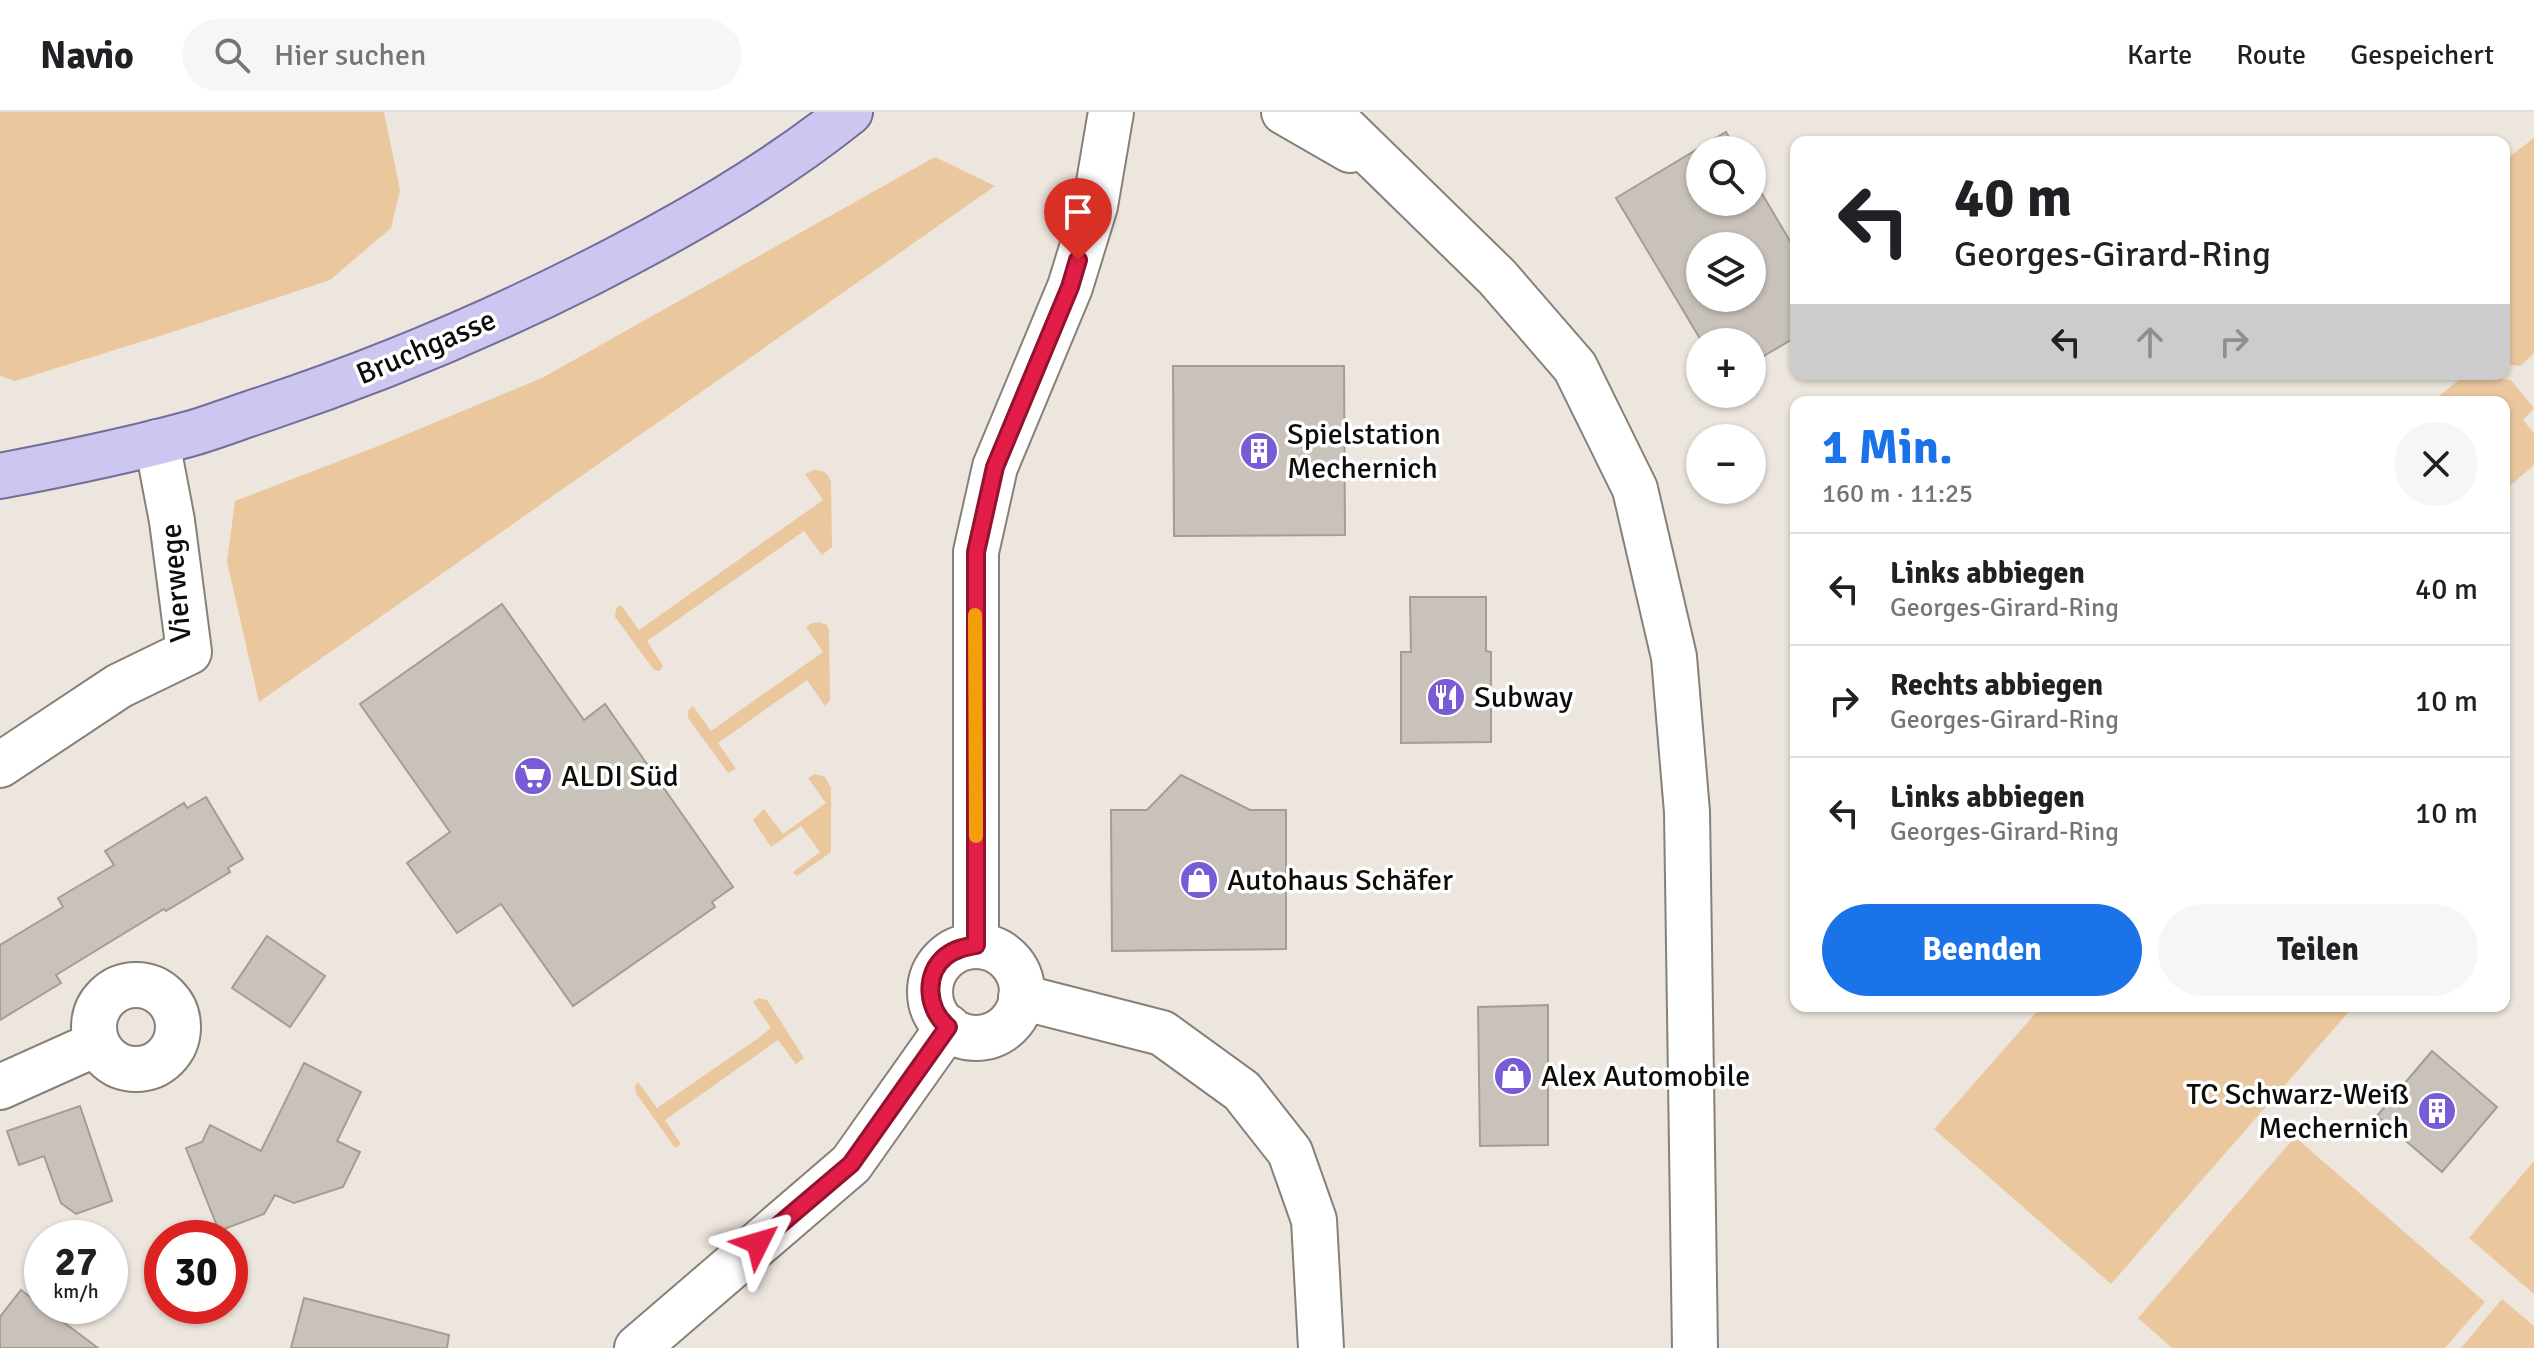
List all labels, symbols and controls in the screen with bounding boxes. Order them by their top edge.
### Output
search box [182,19,742,91]
text: Navio [40,32,134,79]
icon: search [210,33,254,77]
text: Hier suchen [274,37,426,74]
text: Karte [2127,38,2192,72]
text: Route [2236,38,2306,72]
text: Gespeichert [2350,38,2494,72]
map controls [1686,136,1766,504]
button: search [1686,136,1766,216]
text: 40 m [1954,163,2072,232]
icon: left [1822,168,1926,272]
pin [1044,178,1112,260]
icon: arrive [1056,190,1100,234]
button: layers [1686,232,1766,312]
text: Georges-Girard-Ring [1954,232,2271,277]
street label: Bruchgasse [351,301,501,393]
icon: left [2044,320,2088,364]
icon: ahead [2128,320,2172,364]
icon: right [2212,320,2256,364]
button: + [1686,328,1766,408]
place label: Spielstation Mechernich [1287,416,1441,487]
text: 1 Min. [1822,418,1953,477]
button: close [2394,422,2478,506]
button: − [1686,424,1766,504]
building icon: Spielstation Mechernich [1238,430,1280,472]
text: 160 m · 11:25 [1822,478,1973,510]
street label: Vierwege [152,522,200,644]
text: Links abbiegen [1890,555,2085,592]
icon: left [1822,567,1866,611]
text: 40 m [2415,571,2478,608]
text: Georges-Girard-Ring [1890,592,2119,624]
text: Rechts abbiegen [1890,667,2103,704]
restaurant icon: Subway [1425,676,1467,718]
place label: Subway [1474,679,1573,716]
icon: right [1822,679,1866,723]
text: 10 m [2415,683,2478,720]
text: Georges-Girard-Ring [1890,704,2119,736]
supermarket icon: ALDI Süd [512,755,554,797]
place label: ALDI Süd [561,758,679,795]
text: Links abbiegen [1890,779,2085,816]
icon: left [1822,791,1866,835]
text: 10 m [2415,795,2478,832]
text: Georges-Girard-Ring [1890,816,2119,848]
shop icon: Autohaus Schäfer [1178,859,1220,901]
place label: Autohaus Schäfer [1227,862,1453,899]
button: Beenden [1822,904,2142,996]
button: Teilen [2158,904,2478,996]
shop icon: Alex Automobile [1492,1055,1534,1097]
place label: Alex Automobile [1541,1058,1750,1095]
place label: TC Schwarz-Weiß Mechernich [2186,1076,2409,1147]
building icon: TC Schwarz-Weiß Mechernich [2416,1090,2458,1132]
position arrow [716,1201,800,1285]
speed limit sign: 30 [144,1220,248,1324]
text: 27 [54,1237,98,1287]
text: km/h [53,1279,99,1304]

